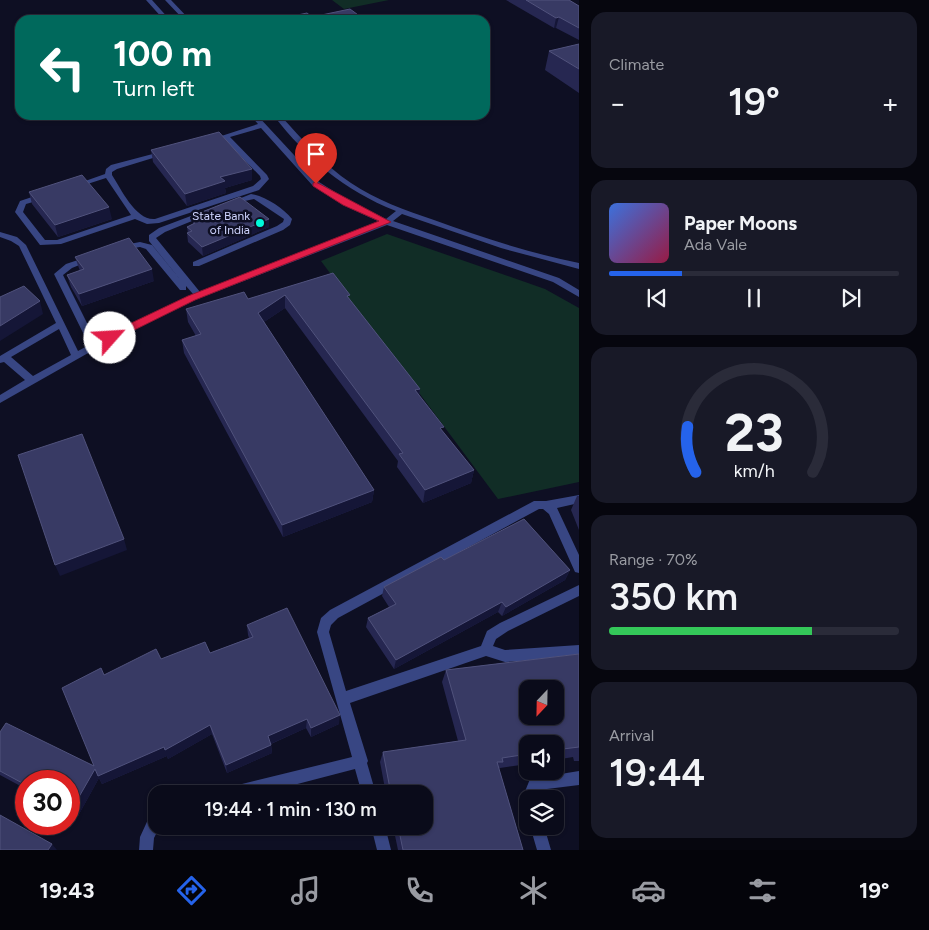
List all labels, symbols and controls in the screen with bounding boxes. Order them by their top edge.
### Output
text: 100 m [113,33,212,75]
icon: left [30,35,95,100]
text: Climate [609,55,664,74]
text: Turn left [113,75,195,102]
text: 19° [728,79,780,125]
text: − [609,86,626,120]
text: + [882,86,899,120]
pin [295,133,337,184]
icon: arrive [302,140,330,168]
place label: State Bank of India [192,209,250,237]
text: Paper Moons [684,212,797,235]
marker: State Bank of India [254,217,266,229]
text: Ada Vale [684,235,747,254]
icon: previous [643,284,671,312]
icon: pause [740,284,768,312]
icon: next [837,284,865,312]
position arrow [83,311,135,363]
text: 23 [724,402,784,464]
text: km/h [734,460,774,481]
text: Range · 70% [609,550,698,569]
text: 350 km [609,574,738,620]
north arrow [519,680,564,725]
map controls [519,680,564,835]
text: Arrival [609,726,654,745]
button: sound [519,735,564,780]
text: 19:44 [609,750,705,796]
speed limit sign: 30 [15,770,80,835]
button: layers [519,790,564,835]
text: 19:44 · 1 min · 130 m [204,798,377,821]
icon: directions [174,873,209,908]
icon: music [288,873,323,908]
icon: phone [402,873,437,908]
icon: climate [516,873,551,908]
icon: car [631,873,666,908]
icon: filters [745,873,780,908]
text: 19:43 [40,877,94,904]
text: 19° [859,877,889,904]

